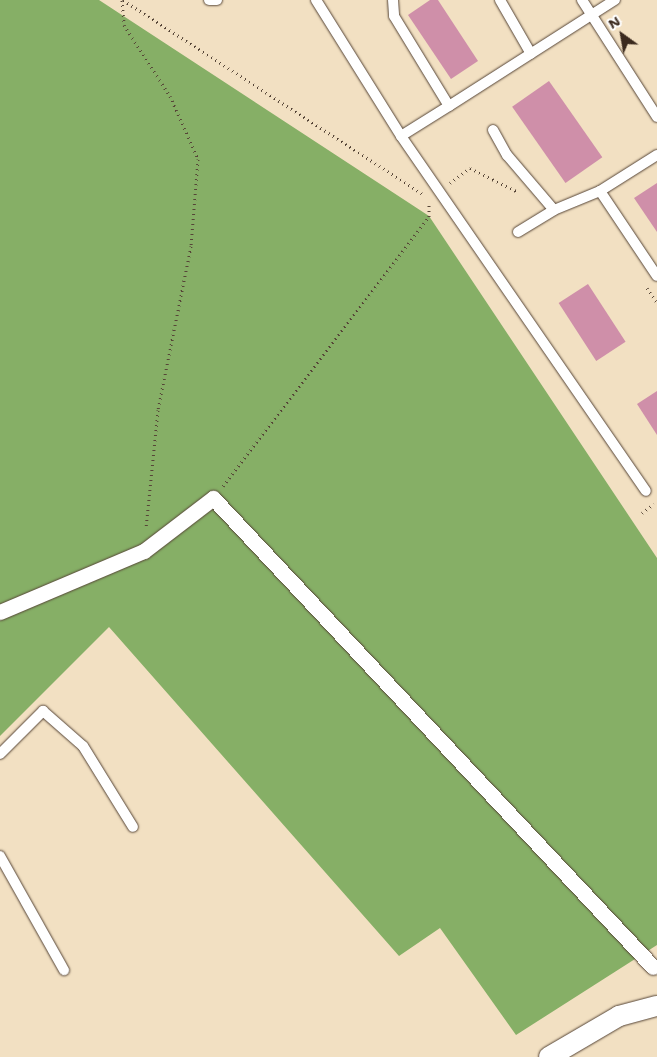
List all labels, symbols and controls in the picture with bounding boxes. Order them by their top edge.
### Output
north arrow [597,10,647,60]
text: N [605,12,624,33]

